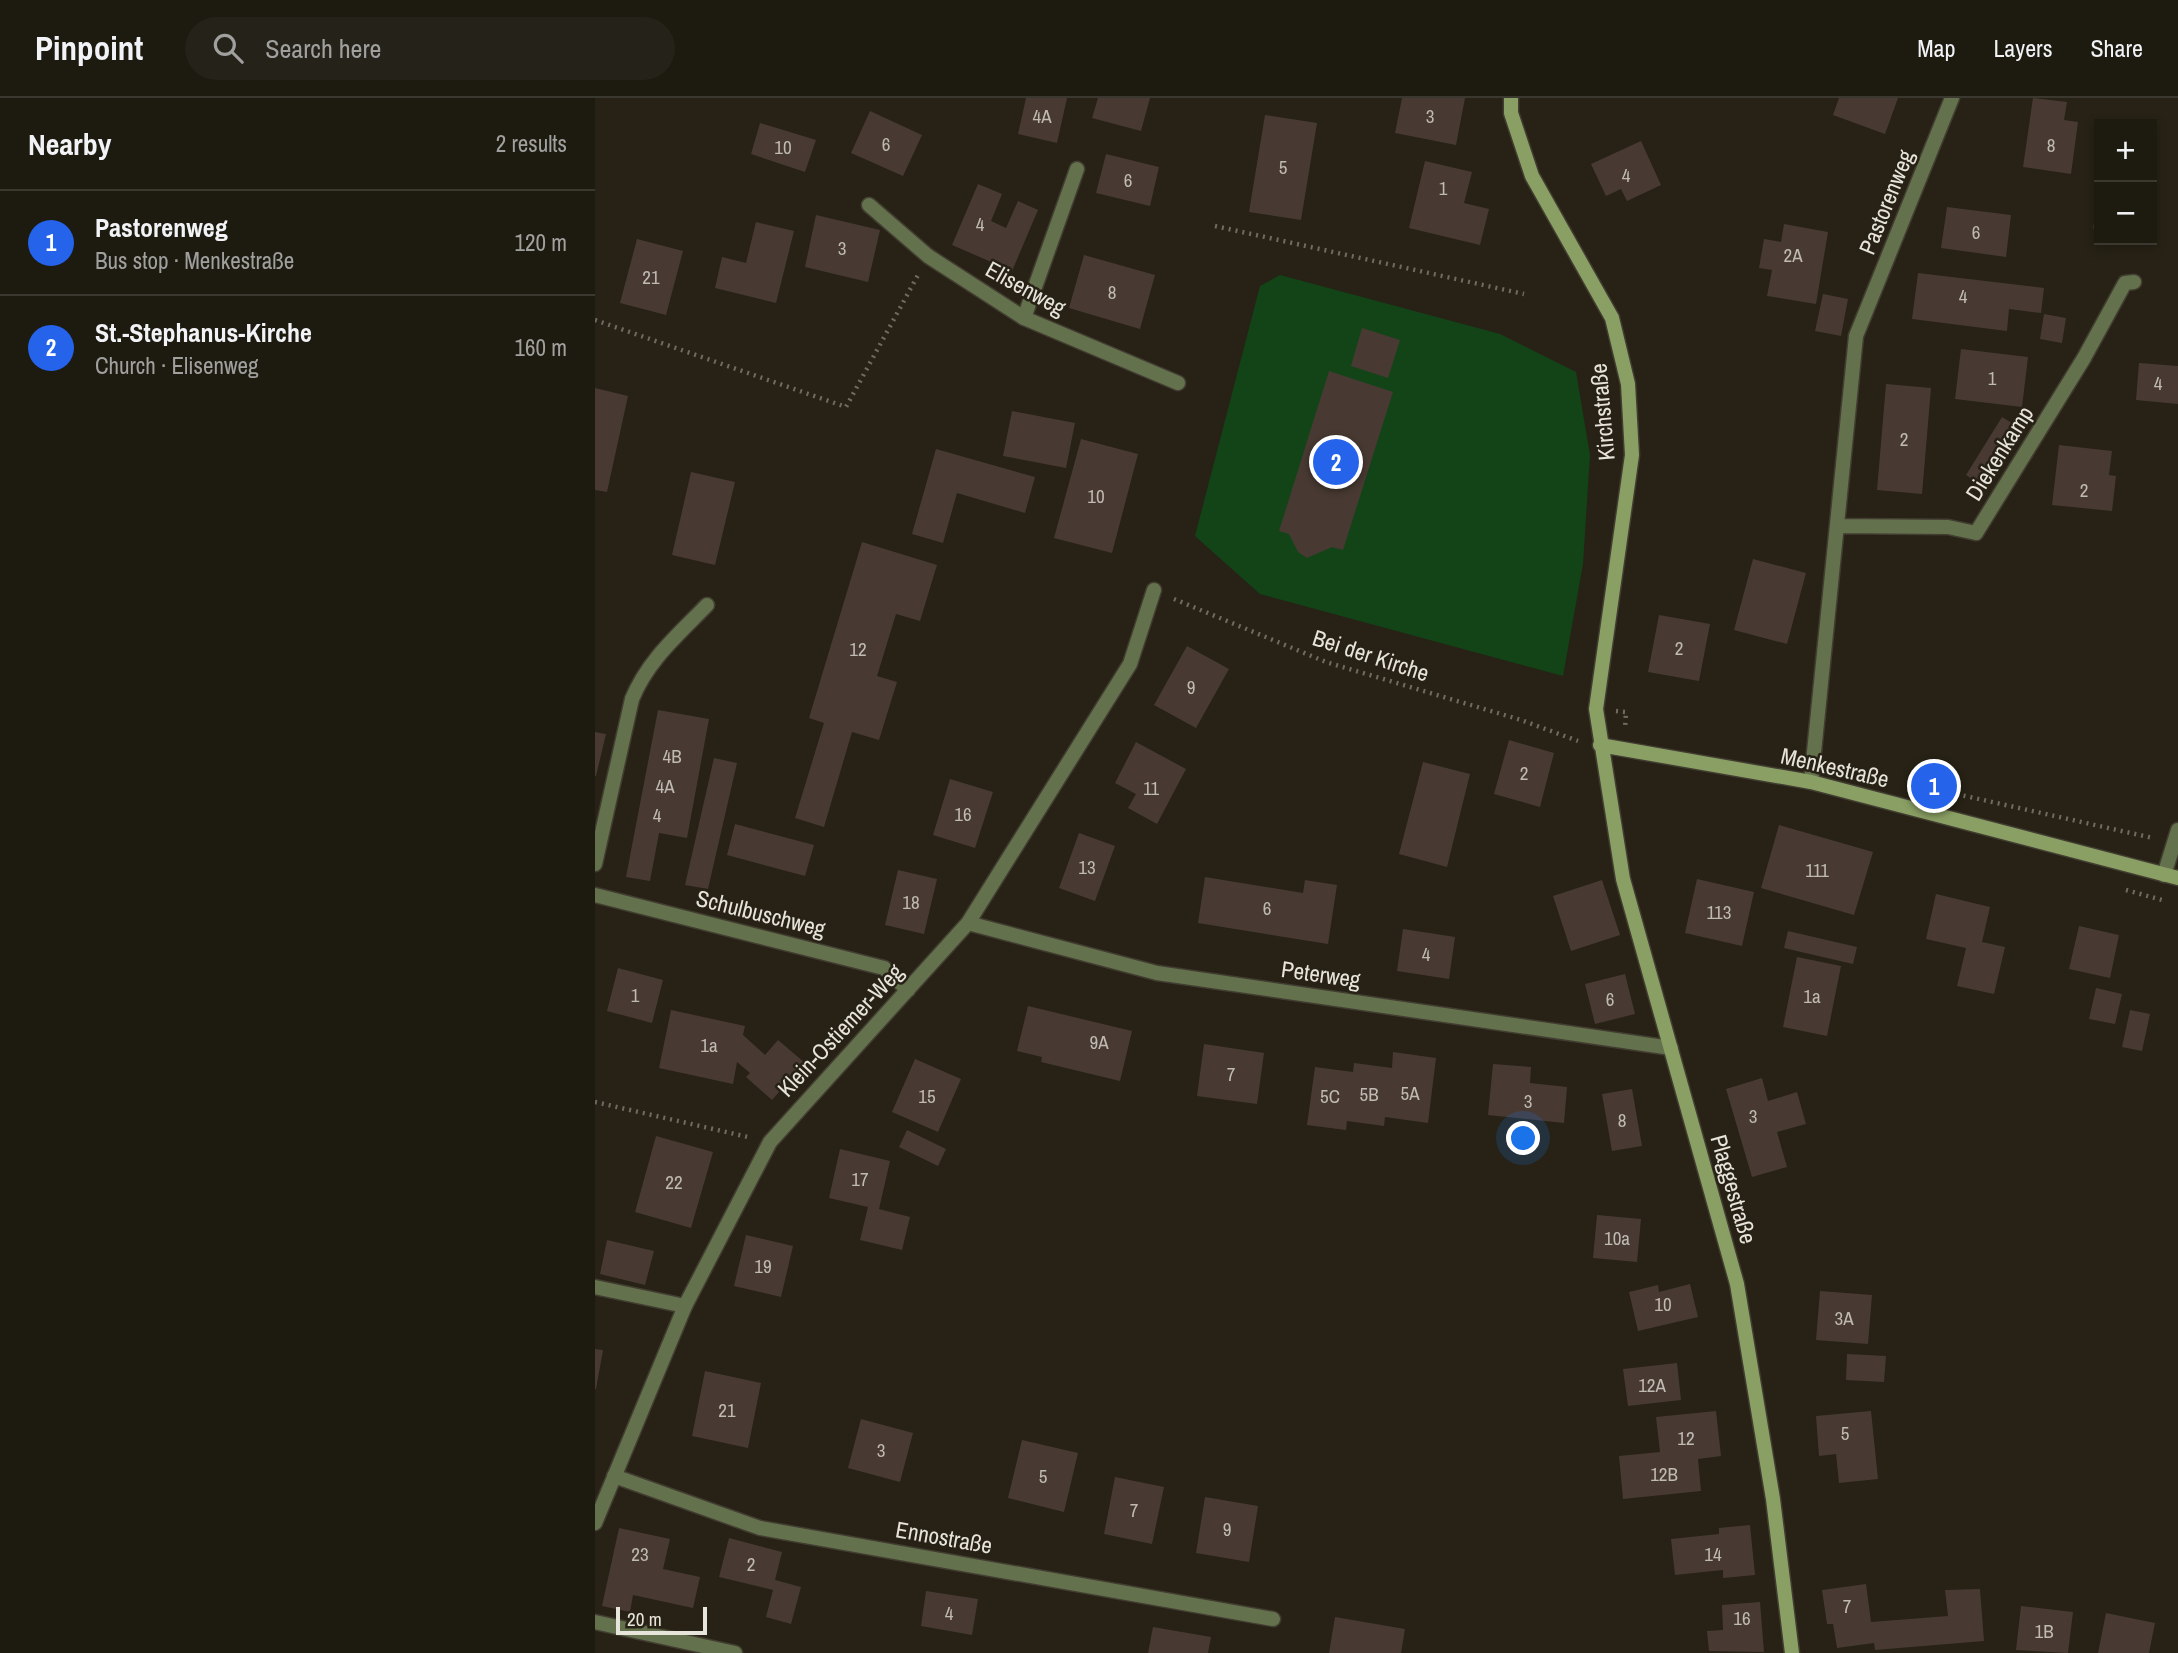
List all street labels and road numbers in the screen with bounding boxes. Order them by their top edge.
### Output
street label: Pastorenweg [1851,145,1921,259]
street label: Elisenweg [980,253,1072,323]
street label: Kirchstraße [1582,362,1622,462]
street label: Diekenkamp [1958,400,2040,506]
street label: Bei der Kirche [1309,622,1433,688]
street label: Menkestraße [1778,740,1892,794]
street label: Schulbuschweg [693,882,829,944]
street label: Peterweg [1279,953,1363,995]
street label: Klein-Ostiemer-Weg [770,956,910,1103]
street label: Plaggestraße [1704,1131,1764,1247]
street label: Ennostraße [893,1513,995,1561]

